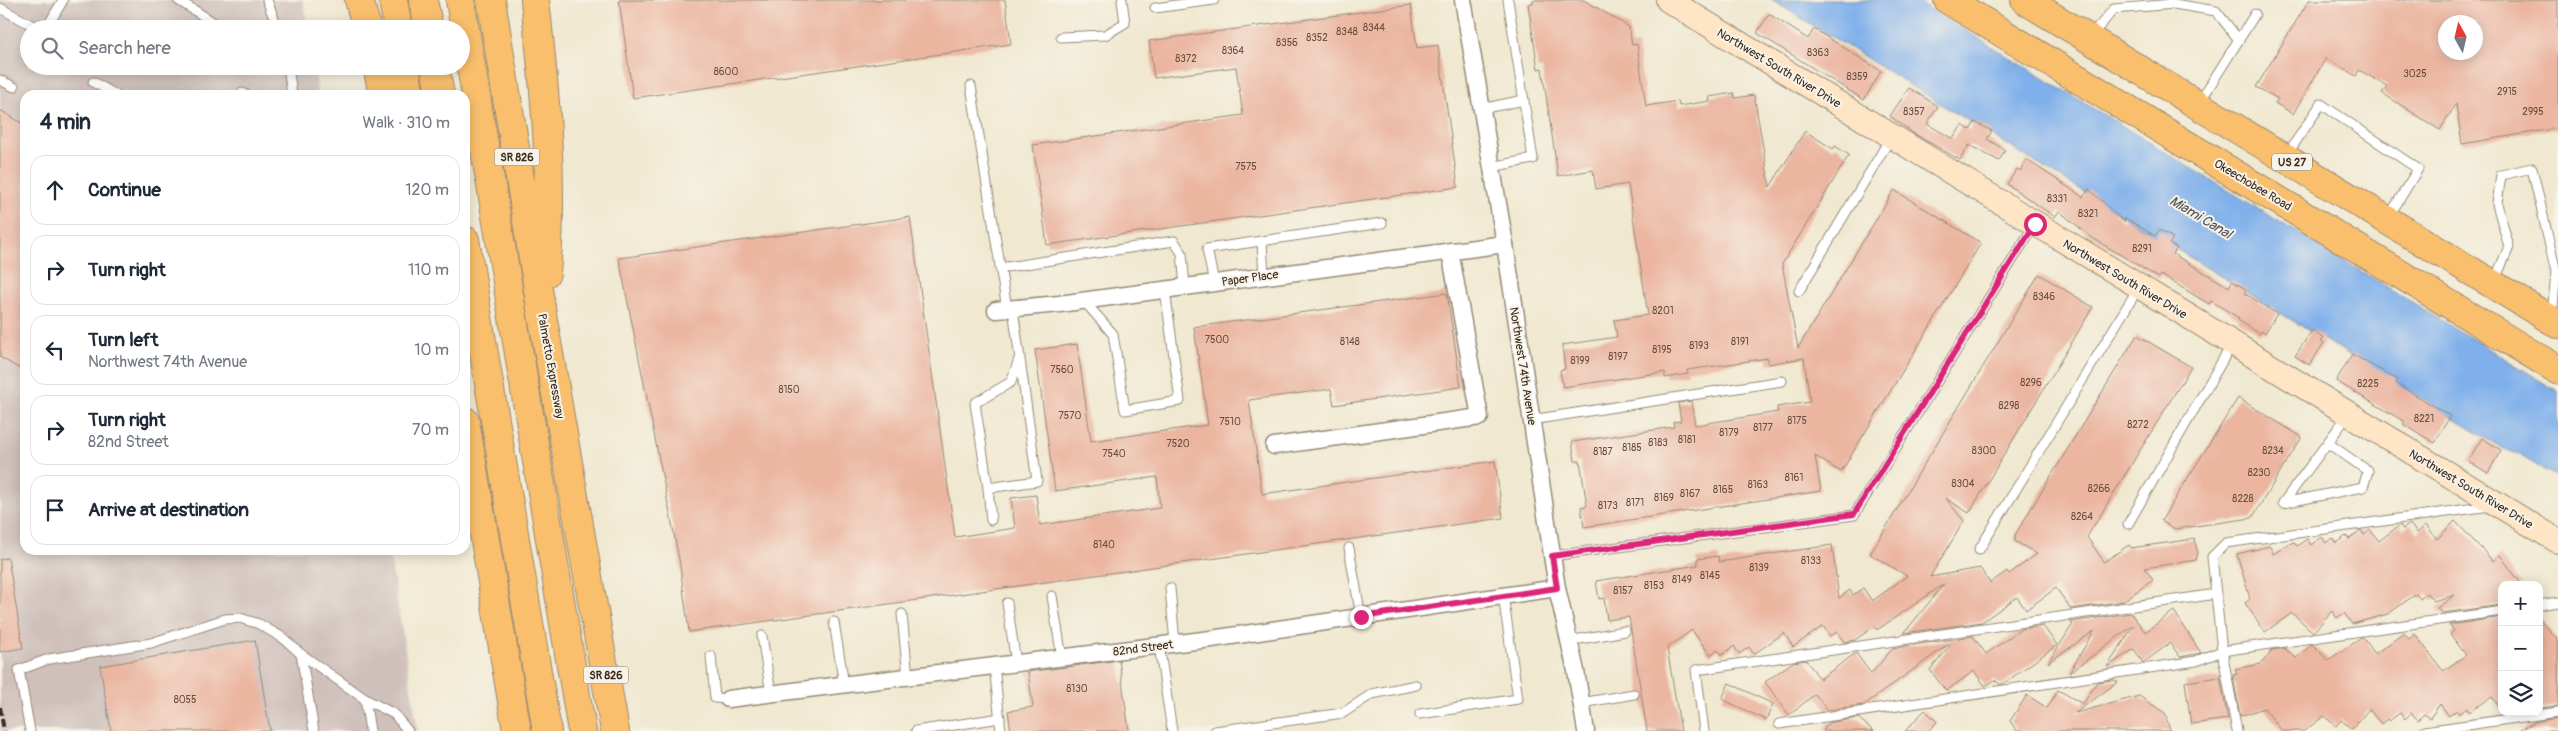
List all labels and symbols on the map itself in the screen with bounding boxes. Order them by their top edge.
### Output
north arrow [2438,15,2483,60]
house number: 8344 [1363,22,1385,34]
street label: Northwest South River Drive [1714,25,1844,111]
house number: 8348 [1336,26,1358,38]
house number: 8352 [1306,32,1328,44]
house number: 8356 [1276,37,1298,49]
house number: 8364 [1222,45,1244,57]
house number: 8363 [1807,47,1829,59]
house number: 8372 [1175,53,1197,65]
house number: 8600 [714,66,738,78]
house number: 3025 [2403,68,2427,80]
house number: 8359 [1846,71,1868,83]
house number: 2915 [2497,86,2517,98]
house number: 8357 [1903,106,1925,118]
house number: 2995 [2522,106,2544,118]
road number: SR 826 [494,148,540,166]
road number: US 27 [2272,154,2312,170]
street label: Okeechobee Road [2211,156,2294,215]
house number: 7575 [1235,161,1257,173]
water label: Miami Canal [2167,192,2236,243]
house number: 8331 [2047,193,2067,205]
house number: 8321 [2078,208,2098,220]
route start [2024,213,2047,236]
street label: Northwest South River Drive [2060,236,2190,322]
house number: 8291 [2132,243,2152,255]
street label: Paper Place [1221,267,1280,290]
house number: 8346 [2033,291,2055,303]
house number: 8201 [1652,305,1674,317]
street label: Northwest 74th Avenue [1506,306,1539,426]
street label: Palmetto Expressway [534,312,567,420]
house number: 7500 [1205,334,1229,346]
house number: 8148 [1340,336,1360,348]
house number: 8191 [1731,336,1749,348]
house number: 8193 [1689,340,1709,352]
house number: 8195 [1652,344,1672,356]
house number: 8197 [1608,351,1628,363]
house number: 8199 [1570,355,1590,367]
house number: 7560 [1050,364,1074,376]
house number: 8296 [2020,377,2042,389]
house number: 8225 [2357,378,2379,390]
house number: 8150 [778,384,800,396]
house number: 8298 [1999,400,2019,412]
house number: 7570 [1059,410,1082,422]
house number: 8221 [2414,413,2434,425]
house number: 8175 [1787,415,1807,427]
house number: 7510 [1219,416,1241,428]
house number: 8272 [2127,419,2149,431]
house number: 8177 [1753,422,1773,434]
house number: 8179 [1719,427,1739,439]
house number: 8181 [1678,434,1696,446]
house number: 8183 [1648,437,1668,449]
house number: 7520 [1166,438,1190,450]
house number: 8185 [1622,442,1642,454]
house number: 8300 [1972,445,1996,457]
house number: 8234 [2262,445,2284,457]
house number: 8187 [1593,446,1613,458]
street label: Northwest South River Drive [2406,446,2536,532]
house number: 7540 [1102,448,1126,460]
house number: 8230 [2248,467,2271,479]
house number: 8161 [1785,472,1803,484]
house number: 8304 [1951,478,1975,490]
house number: 8163 [1748,479,1769,491]
house number: 8266 [2088,483,2110,495]
house number: 8165 [1713,484,1733,496]
house number: 8167 [1680,488,1701,500]
house number: 8169 [1654,492,1674,504]
house number: 8228 [2232,493,2254,505]
house number: 8171 [1626,497,1644,509]
house number: 8173 [1598,500,1618,512]
house number: 8264 [2071,511,2093,523]
house number: 8140 [1093,539,1115,551]
house number: 8133 [1801,555,1821,567]
house number: 8139 [1749,562,1769,574]
house number: 8145 [1700,570,1720,582]
house number: 8149 [1672,574,1692,586]
house number: 8153 [1644,580,1664,592]
house number: 8157 [1613,585,1634,597]
route end [1350,606,1373,629]
street label: 82nd Street [1112,637,1174,660]
road number: SR 826 [584,666,628,684]
house number: 8130 [1066,683,1088,695]
house number: 8055 [174,694,196,706]

